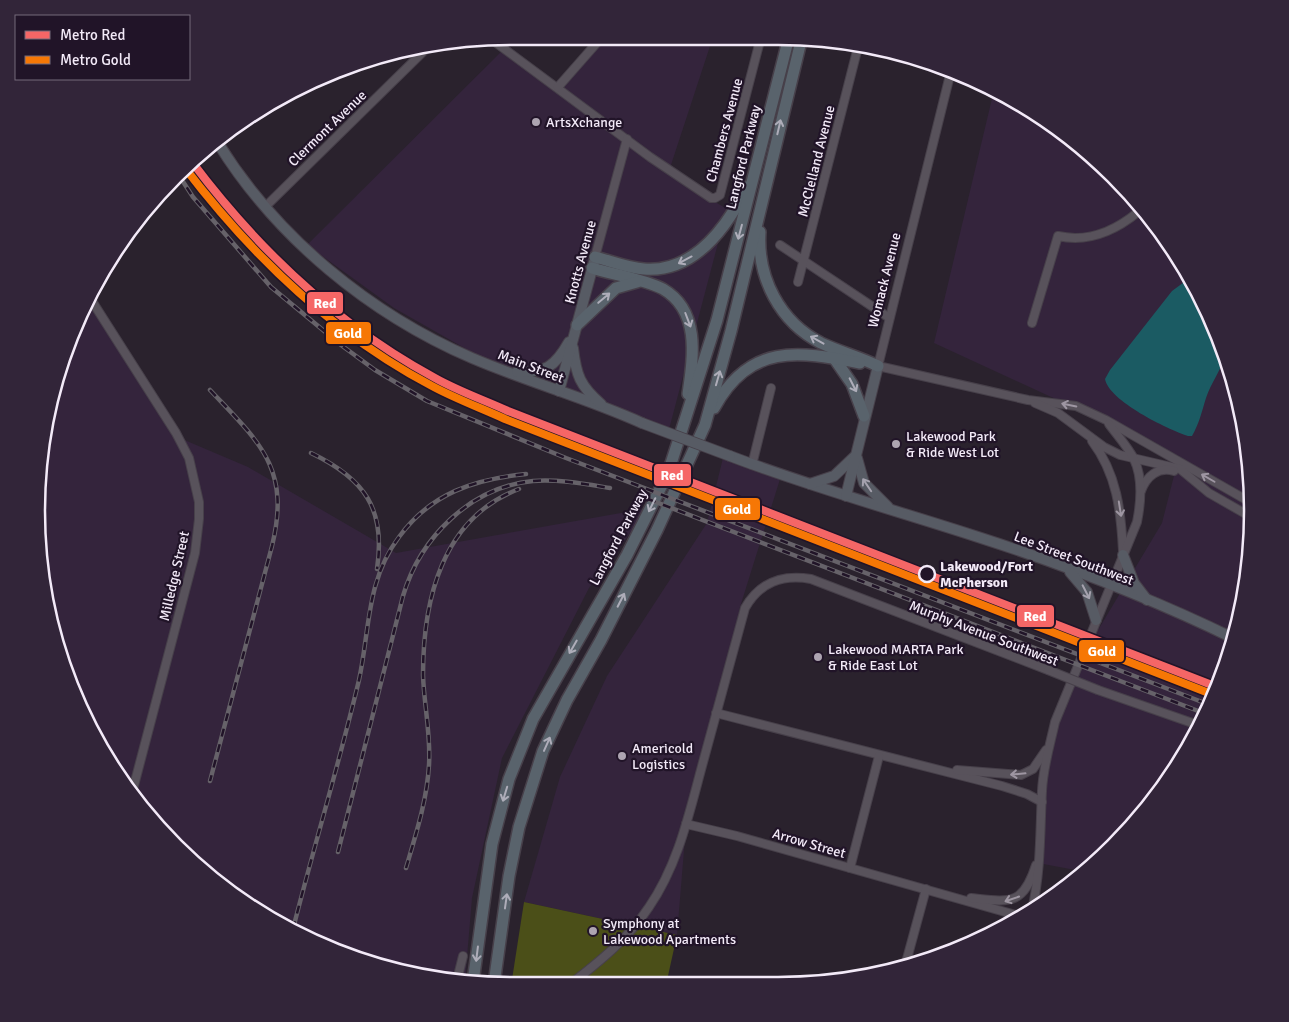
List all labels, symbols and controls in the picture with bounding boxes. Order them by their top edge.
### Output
legend [15,15,190,80]
text: Metro Red [60,26,126,44]
text: Metro Gold [60,51,131,69]
street label: Chambers Avenue [702,76,747,184]
street label: Clermont Avenue [285,87,370,170]
street label: Langford Parkway [722,103,765,211]
street label: McClelland Avenue [794,104,839,219]
place label: ArtsXchange [546,114,622,131]
marker: ArtsXchange [530,116,542,128]
one-way arrow [775,120,784,136]
street label: Knotts Avenue [561,218,600,306]
one-way arrow [734,223,744,239]
street label: Womack Avenue [864,231,905,329]
one-way arrow [678,256,693,265]
line badge: Red [306,291,344,315]
one-way arrow [598,292,611,303]
text: Red [314,295,337,312]
one-way arrow [684,312,693,327]
line badge: Gold [325,321,372,345]
text: Gold [334,325,363,342]
one-way arrow [810,335,825,345]
street label: Main Street [495,346,566,387]
one-way arrow [714,370,724,386]
one-way arrow [849,377,858,392]
one-way arrow [1061,400,1077,409]
place label: Lakewood Park & Ride West Lot [906,428,999,461]
marker: Lakewood Park & Ride West Lot [890,438,902,450]
line badge: Red [653,463,692,487]
text: Red [661,467,684,484]
one-way arrow [1202,472,1216,482]
one-way arrow [862,479,872,493]
street label: Langford Parkway [586,486,651,588]
line badge: Gold [714,497,761,521]
one-way arrow [647,498,657,513]
one-way arrow [1115,500,1125,516]
text: Gold [723,501,752,518]
street label: Lee Street Southwest [1012,528,1136,589]
street label: Milledge Street [156,530,193,623]
place label: Lakewood/Fort McPherson [940,558,1034,591]
marker: Lakewood/Fort McPherson [918,565,936,583]
one-way arrow [1081,585,1091,600]
one-way arrow [617,593,626,608]
street label: Murphy Avenue Southwest [907,597,1061,670]
line badge: Red [1016,604,1055,628]
text: Red [1024,608,1047,625]
line badge: Gold [1078,639,1125,663]
one-way arrow [568,640,578,655]
place label: Lakewood MARTA Park & Ride East Lot [828,641,964,674]
text: Gold [1088,643,1117,660]
marker: Lakewood MARTA Park & Ride East Lot [812,651,824,663]
one-way arrow [542,737,552,752]
place label: Americold Logistics [632,740,693,773]
marker: Americold Logistics [616,750,628,762]
one-way arrow [1010,769,1026,779]
one-way arrow [499,786,509,802]
street label: Arrow Street [770,825,848,862]
one-way arrow [501,893,511,909]
one-way arrow [1004,894,1020,904]
place label: Symphony at Lakewood Apartments [603,915,736,948]
marker: Symphony at Lakewood Apartments [587,925,599,937]
one-way arrow [472,946,482,962]

